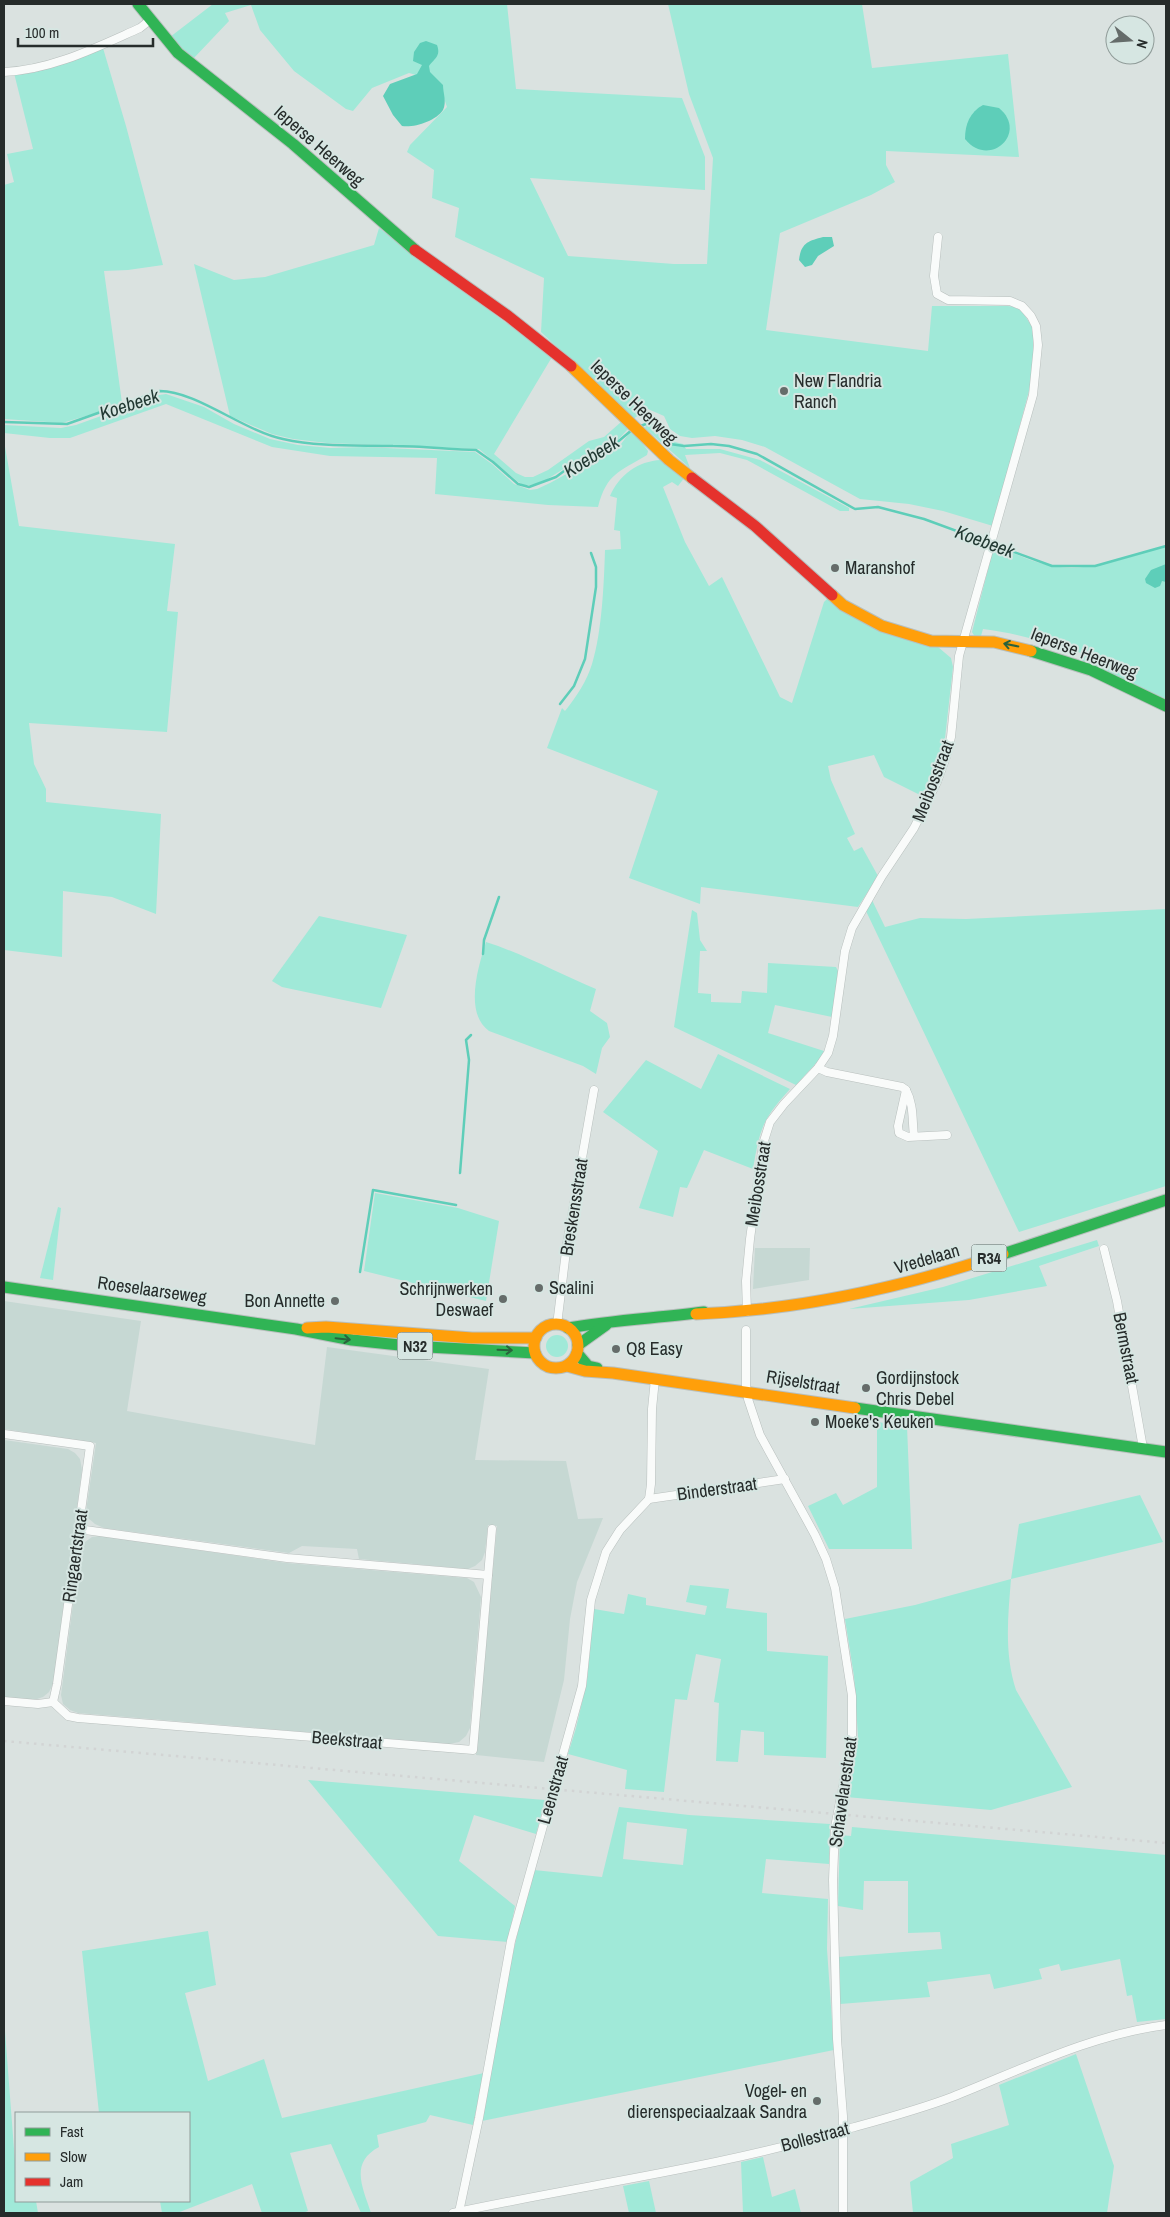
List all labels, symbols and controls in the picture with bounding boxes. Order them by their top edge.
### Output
scale bar [18,15,152,47]
north arrow [1105,15,1155,65]
text: 100 m [25,22,59,43]
text: N [1133,37,1152,50]
street label: Ieperse Heerweg [269,99,371,192]
street label: Ieperse Heerweg [585,354,684,450]
place label: New Flandria Ranch [794,368,882,414]
water label: Koebeek [96,382,163,426]
marker: New Flandria Ranch [778,385,790,397]
water label: Koebeek [558,428,625,483]
water label: Koebeek [952,518,1019,564]
place label: Maranshof [845,555,916,580]
marker: Maranshof [829,562,841,574]
street label: Ieperse Heerweg [1027,621,1142,685]
one-way arrow [1003,640,1019,649]
street label: Meibosstraat [906,737,959,825]
street label: Meibosstraat [738,1140,777,1228]
street label: Breskensstraat [553,1156,594,1257]
street label: Vredelaan [891,1237,962,1280]
road number: R34 [972,1244,1006,1272]
street label: Roeselaarseweg [96,1269,209,1310]
place label: Scalini [549,1275,594,1300]
place label: Schrijnwerken Deswaef [399,1276,494,1322]
marker: Scalini [533,1282,545,1294]
place label: Bon Annette [245,1288,325,1313]
marker: Schrijnwerken Deswaef [497,1293,509,1305]
marker: Bon Annette [329,1295,341,1307]
street label: Bermstraat [1107,1310,1146,1386]
road number: N32 [398,1332,432,1360]
one-way arrow [335,1334,351,1344]
place label: Q8 Easy [626,1336,683,1361]
marker: Q8 Easy [610,1343,622,1355]
one-way arrow [497,1345,513,1355]
street label: Rijselstraat [765,1363,841,1400]
place label: Gordijnstock Chris Debel [876,1365,959,1411]
marker: Gordijnstock Chris Debel [860,1382,872,1394]
place label: Moeke's Keuken [825,1409,934,1434]
marker: Moeke's Keuken [809,1416,821,1428]
street label: Binderstraat [675,1471,758,1506]
street label: Ringaertstraat [56,1508,93,1604]
street label: Beekstraat [311,1724,383,1755]
street label: Schavelarestraat [822,1735,863,1849]
street label: Leenstraat [531,1753,574,1827]
place label: Vogel- en dierenspeciaalzaak Sandra [627,2078,807,2124]
marker: Vogel- en dierenspeciaalzaak Sandra [811,2095,823,2107]
legend [15,2112,190,2202]
street label: Bollestraat [778,2115,852,2158]
text: Fast [60,2121,84,2142]
text: Slow [60,2146,87,2167]
text: Jam [60,2171,83,2192]

